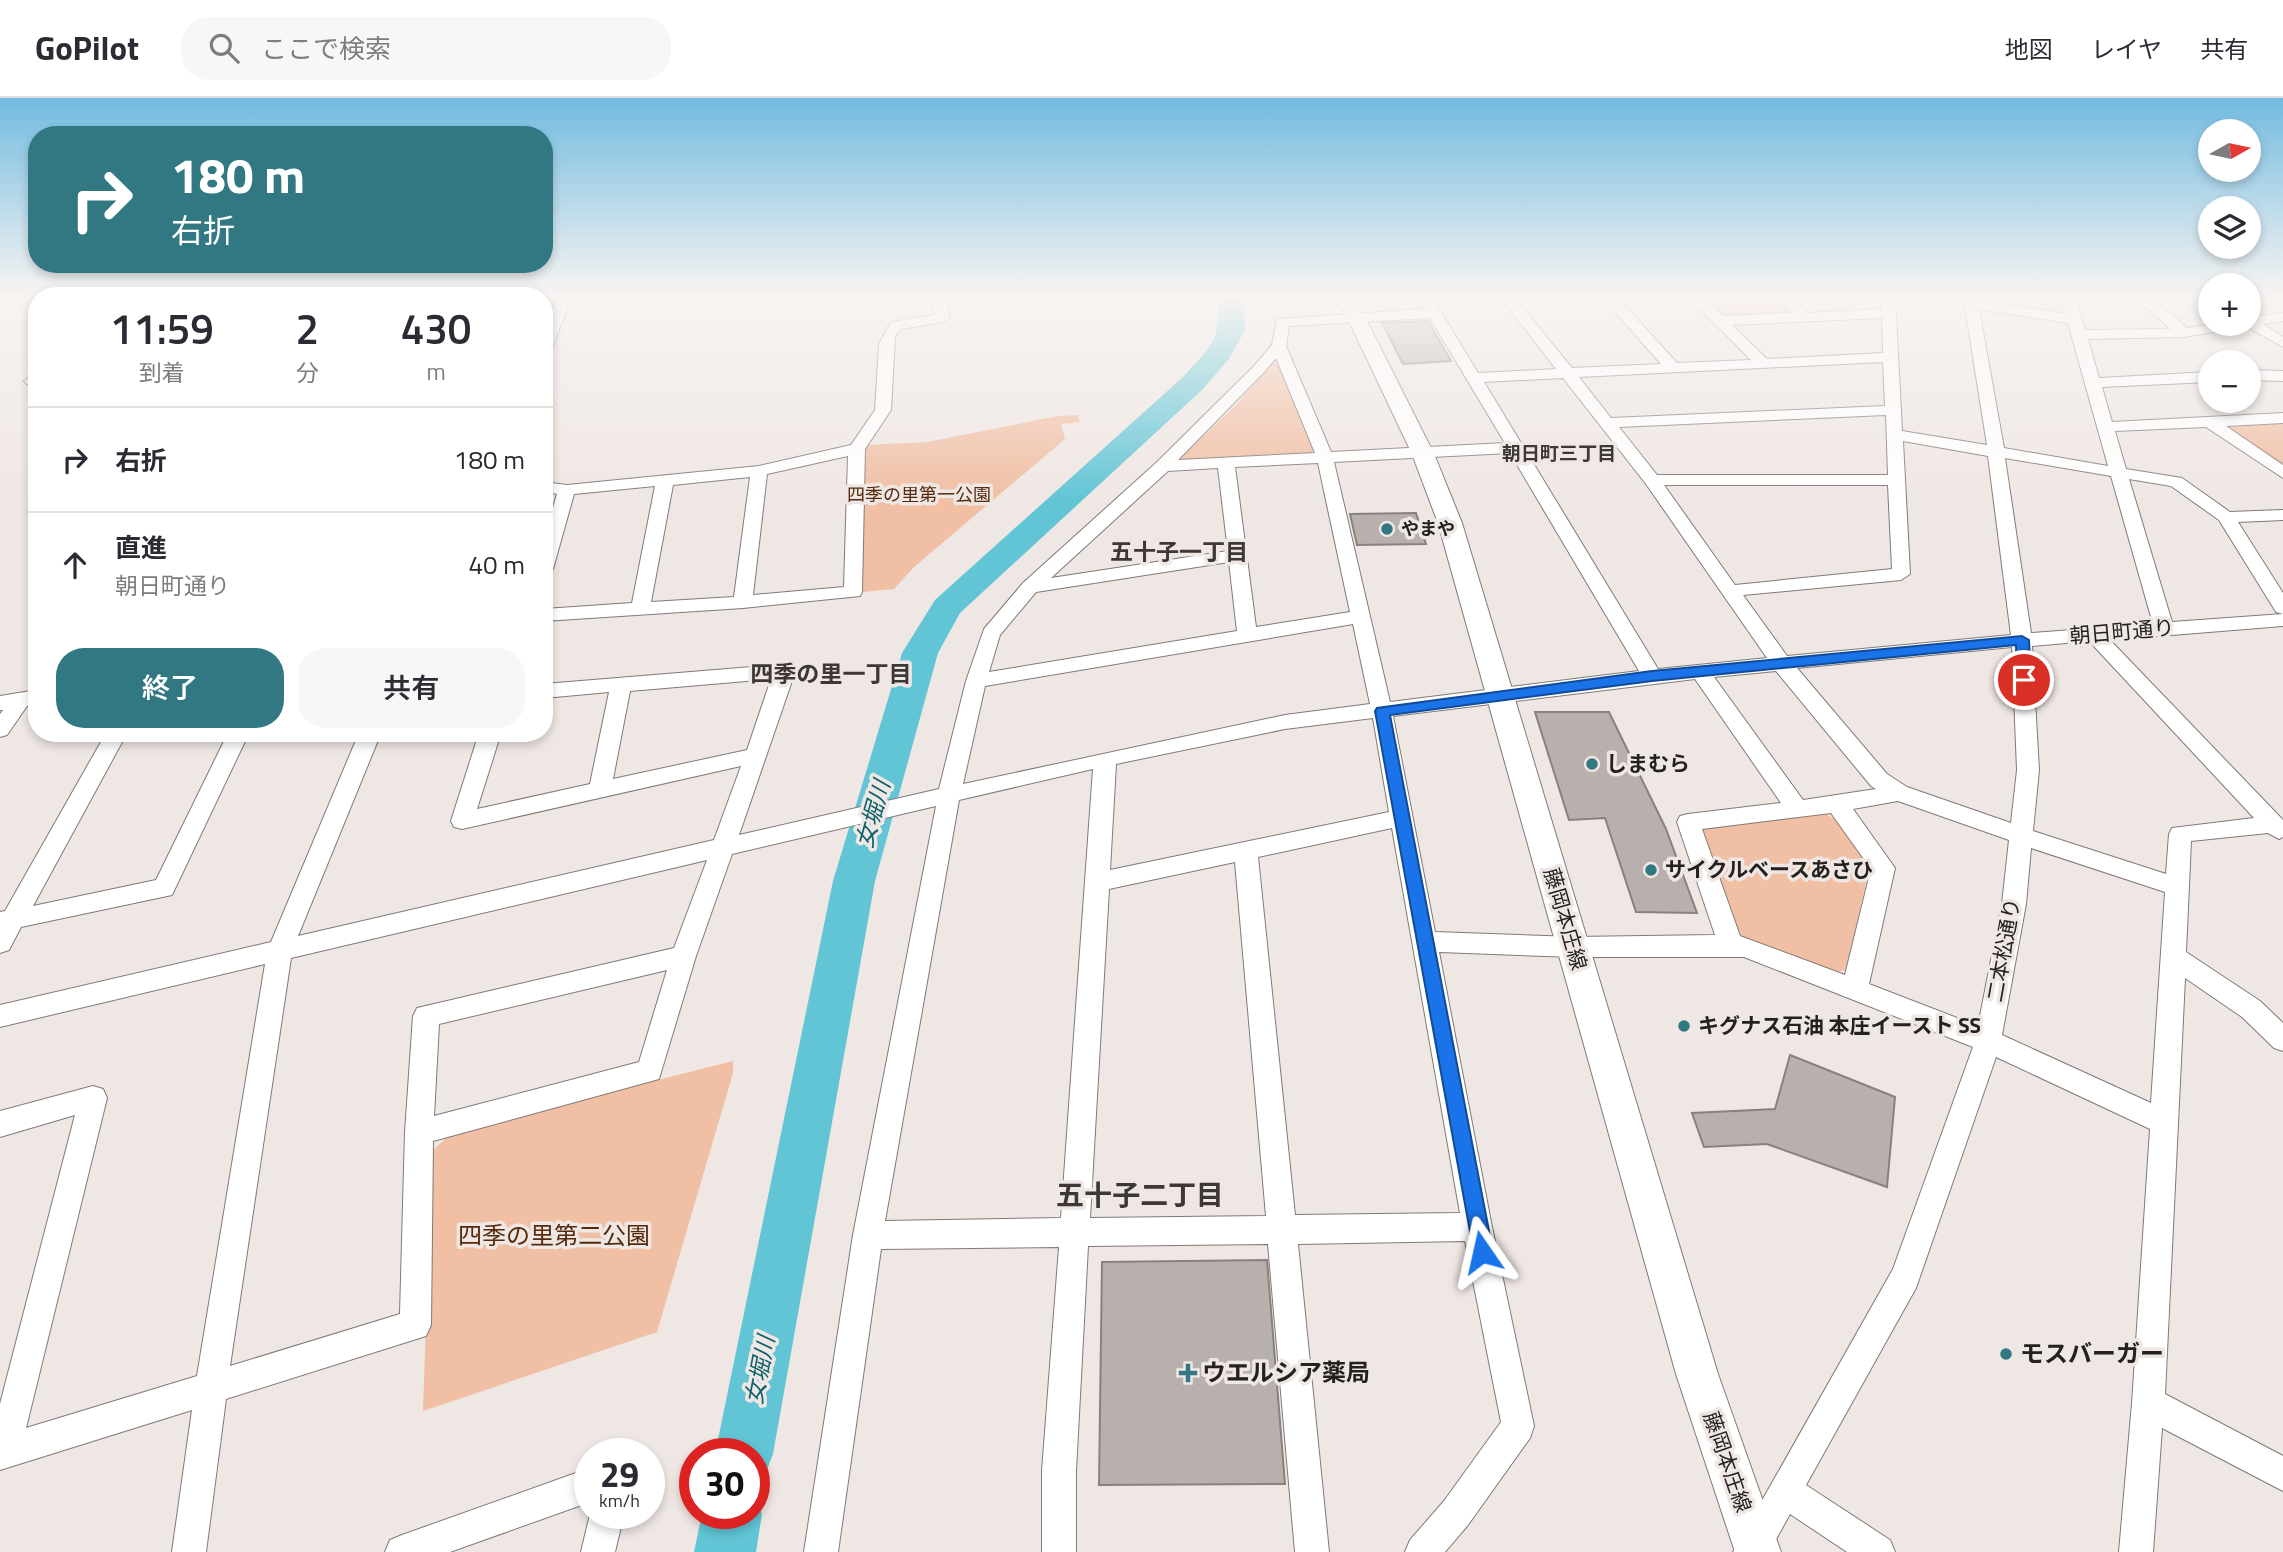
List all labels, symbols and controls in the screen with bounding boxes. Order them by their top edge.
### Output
search box [181,17,671,80]
text: GoPilot [35,23,139,73]
icon: search [205,29,243,67]
text: ここで検索 [261,29,391,68]
text: 地図 [2005,31,2053,67]
text: レイヤ [2091,31,2162,67]
text: 共有 [2200,31,2248,67]
north arrow [2198,119,2261,182]
map controls [2198,119,2261,413]
text: 180 m [171,137,305,212]
icon: right [56,154,147,245]
button: layers [2198,196,2261,259]
text: 右折 [171,206,235,254]
button: + [2198,273,2261,336]
text: 11:59 [110,296,214,360]
text: 2 [296,296,319,360]
text: 430 [401,296,471,360]
button: − [2198,350,2261,413]
text: m [426,354,446,389]
text: 到着 [139,355,185,390]
text: 分 [296,355,319,390]
district label: 朝日町三丁目 [1502,438,1616,467]
text: 180 m [454,440,525,479]
icon: right [56,441,94,479]
text: 右折 [115,441,167,480]
park label: 四季の里第一公園 [847,481,991,508]
place label: やまや [1401,515,1455,542]
marker: やまや [1379,521,1395,537]
text: 直進 [115,528,167,567]
district label: 五十子一丁目 [1110,534,1248,569]
text: 40 m [468,545,525,584]
icon: ahead [56,546,94,584]
text: 朝日町通り [115,568,230,603]
street label: 朝日町通り [2068,610,2176,652]
button: 終了 [56,648,284,728]
button: 共有 [298,648,525,728]
pin [1994,650,2054,710]
district label: 四季の里一丁目 [751,656,912,691]
icon: arrive [2005,661,2043,699]
place label: しまむら [1606,747,1690,779]
marker: しまむら [1584,756,1600,772]
water label: 女堀川 [846,773,900,852]
place label: サイクルベースあさひ [1665,853,1873,885]
marker: サイクルベースあさひ [1643,862,1659,878]
street label: 藤岡本庄線 [1536,864,1596,974]
street label: 二本松通り [1978,895,2028,1004]
place label: キグナス石油 本庄イースト SS [1698,1009,1981,1041]
marker: キグナス石油 本庄イースト SS [1676,1018,1692,1034]
district label: 五十子二丁目 [1056,1173,1224,1216]
position arrow [1445,1215,1519,1289]
park label: 四季の里第二公園 [458,1217,650,1253]
water label: 女堀川 [736,1330,784,1407]
place label: モスバーガー [2020,1335,2164,1371]
marker: モスバーガー [1998,1346,2014,1362]
place label: ウエルシア薬局 [1202,1354,1370,1390]
marker: ウエルシア薬局 [1180,1365,1196,1381]
street label: 藤岡本庄線 [1696,1407,1760,1517]
speed limit sign: 30 [679,1438,770,1529]
text: 29 [600,1447,639,1501]
text: km/h [599,1487,640,1514]

